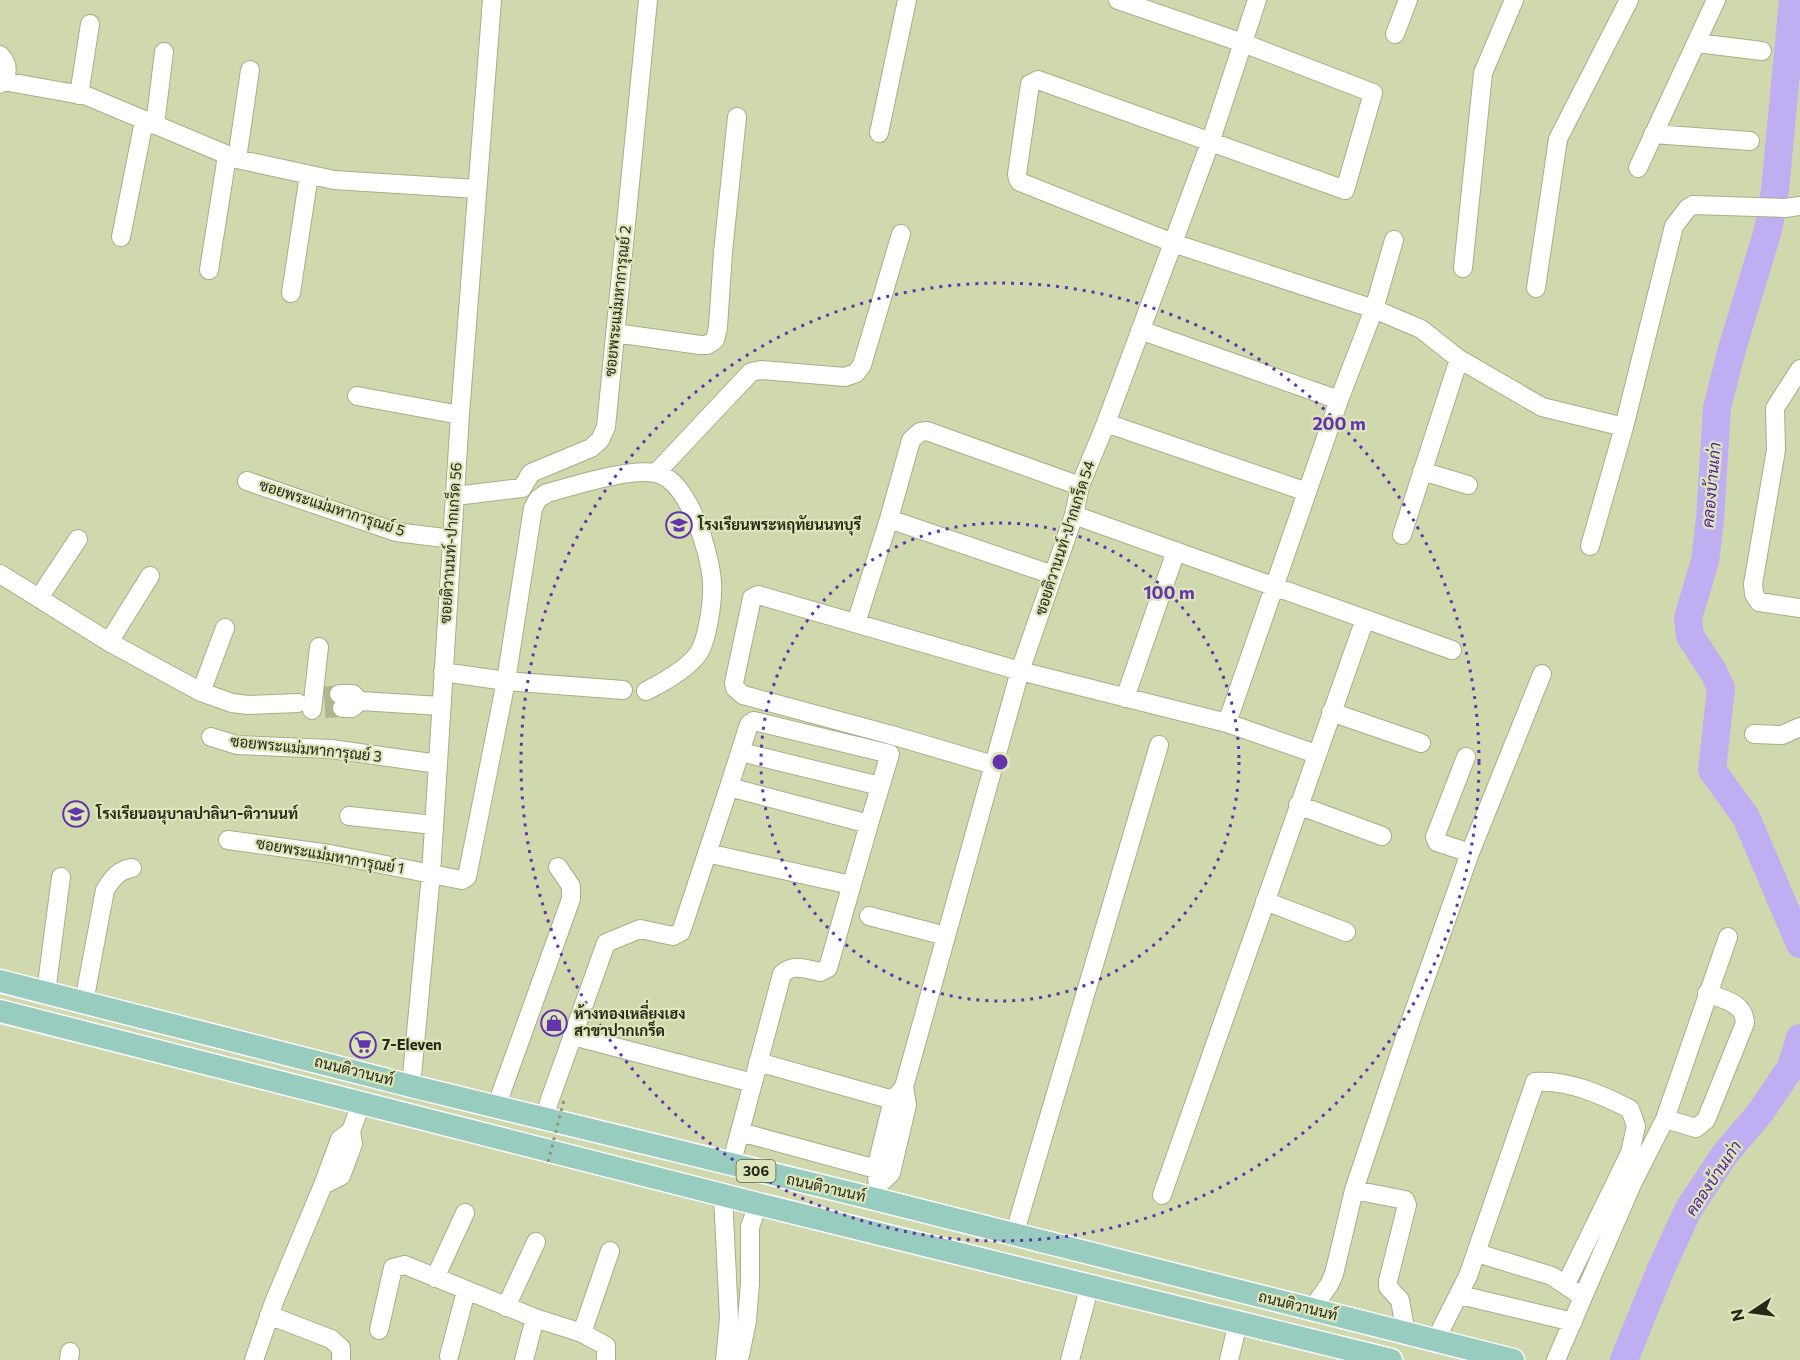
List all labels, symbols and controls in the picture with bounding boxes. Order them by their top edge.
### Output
street label: ซอยพระแม่มหาการุณย์ 2 [600,224,637,378]
text: 200 m [1312,412,1366,434]
water label: คลองบ้านเก่า [1696,441,1724,529]
street label: ซอยติวานนท์-ปากเกร็ด 54 [1030,458,1098,617]
street label: ซอยติวานนท์-ปากเกร็ด 56 [434,462,465,624]
street label: ซอยพระแม่มหาการุณย์ 5 [256,475,408,542]
school or university icon: โรงเรียนพระหฤทัยนนทบุรี [664,510,694,540]
place label: โรงเรียนพระหฤทัยนนทบุรี [697,514,862,536]
text: 100 m [1143,581,1195,603]
street label: ซอยพระแม่มหาการุณย์ 3 [229,731,383,768]
centre of rings [990,752,1010,772]
school or university icon: โรงเรียนอนุบาลปาลินา-ติวานนท์ [61,799,91,829]
place label: โรงเรียนอนุบาลปาลินา-ติวานนท์ [95,803,299,825]
street label: ซอยพระแม่มหาการุณย์ 1 [254,833,406,880]
place label: ห้างทองเหลี่ยงเฮง สาขาปากเกร็ด [574,999,685,1039]
shop icon: ห้างทองเหลี่ยงเฮง สาขาปากเกร็ด [539,1008,569,1038]
supermarket icon: 7-Eleven [348,1030,378,1060]
place label: 7-Eleven [382,1035,442,1053]
street label: ถนนติวานนท์ [313,1052,396,1089]
water label: คลองบ้านเก่า [1680,1136,1745,1219]
road number: 306 [736,1160,776,1182]
street label: ถนนติวานนท์ [785,1169,868,1205]
north arrow [1722,1282,1782,1342]
street label: ถนนติวานนท์ [1257,1287,1340,1324]
text: N [1726,1308,1748,1323]

